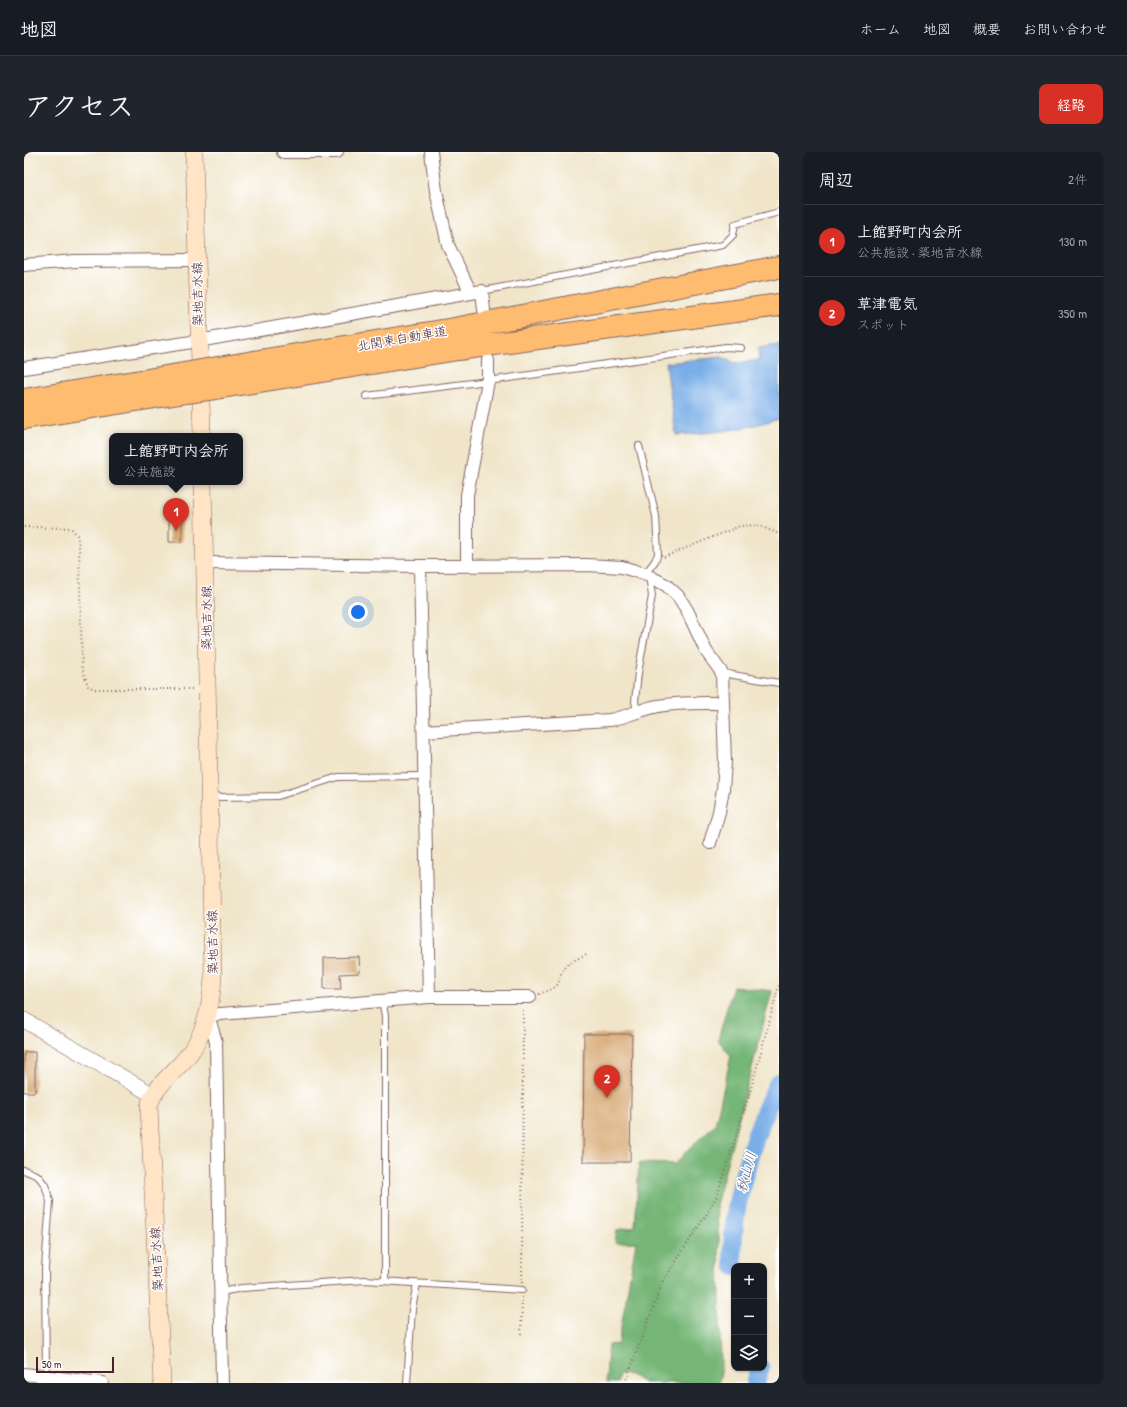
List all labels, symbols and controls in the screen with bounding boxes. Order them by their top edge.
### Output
text: 地図 [20,16,58,42]
text: ホーム [860,19,901,38]
text: 地図 [923,19,951,38]
text: 概要 [973,19,1001,38]
text: お問い合わせ [1023,19,1107,38]
button: 経路 [1039,84,1103,124]
text: アクセス [24,87,134,125]
text: 周辺 [819,168,853,191]
text: 2件 [1068,170,1087,188]
text: 上館野町内会所 [857,221,962,242]
text: 1 [830,232,834,250]
text: 130 m [1059,232,1087,250]
text: 公共施設 · 築地吉水線 [857,243,983,261]
street label: 築地吉水線 [187,260,207,327]
text: 草津電気 [857,293,917,314]
text: 2 [829,304,835,322]
text: 350 m [1058,304,1087,322]
text: スポット [857,315,909,333]
street label: 北関東自動車道 [356,321,448,355]
popup [109,433,243,485]
text: 上館野町内会所 [123,440,229,461]
text: 公共施設 [123,462,176,480]
pin: 1 [163,498,189,531]
street label: 築地吉水線 [197,585,215,651]
your location [348,602,368,622]
street label: 築地吉水線 [202,908,222,975]
pin: 2 [594,1065,620,1098]
water label: 秋山川 [731,1149,760,1195]
street label: 築地吉水線 [145,1225,167,1292]
map controls [731,1263,767,1371]
button: + [731,1263,767,1299]
button: − [731,1299,767,1335]
button: layers [731,1335,767,1371]
scale bar [36,1355,114,1374]
text: 50 m [42,1357,62,1371]

